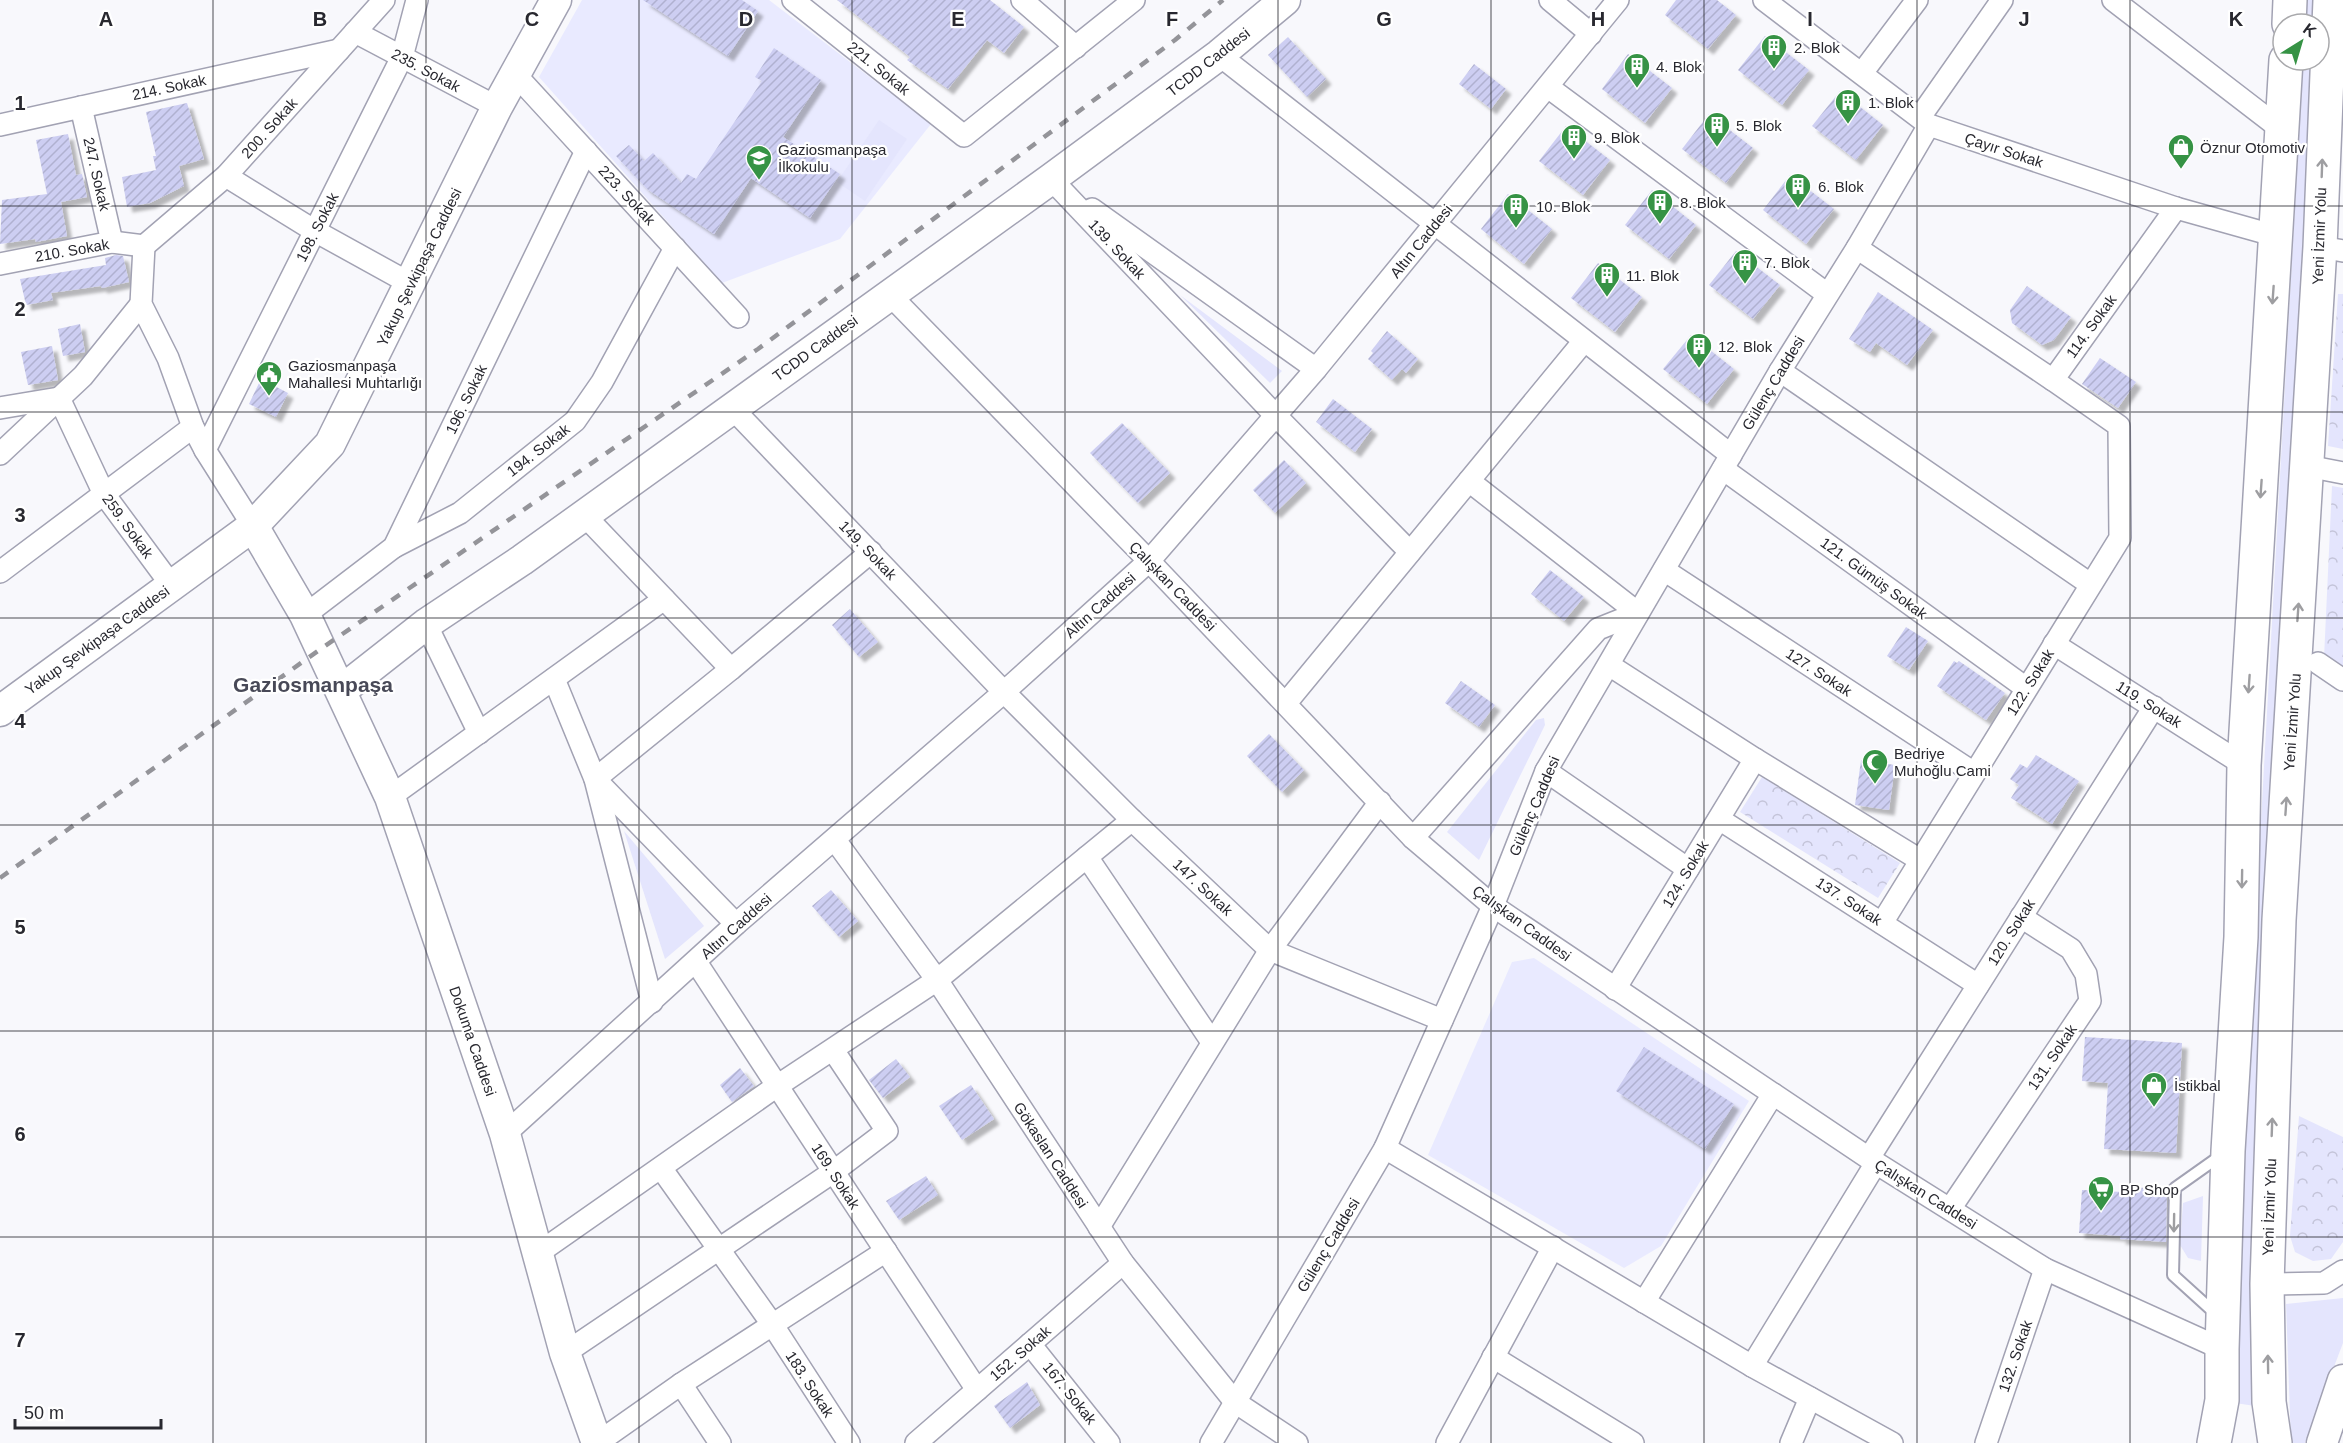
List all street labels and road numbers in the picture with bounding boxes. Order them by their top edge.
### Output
street label: TCDD Caddesi [1163,24,1253,100]
street label: 221. Sokak [844,38,914,99]
street label: 235. Sokak [389,45,464,95]
street label: 214. Sokak [131,71,208,103]
street label: 200. Sokak [238,94,301,162]
street label: Çayır Sokak [1963,129,2046,171]
street label: 247. Sokak [80,136,114,213]
street label: 223. Sokak [595,162,659,229]
street label: Yakup Şevkipaşa Caddesi [373,185,465,349]
street label: Yeni İzmir Yolu [2309,187,2329,285]
street label: 198. Sokak [292,189,342,264]
street label: Altın Caddesi [1386,201,1456,281]
street label: 139. Sokak [1085,216,1149,283]
street label: 210. Sokak [34,235,111,265]
street label: 114. Sokak [2062,291,2120,361]
street label: TCDD Caddesi [769,311,861,385]
street label: Gülenç Caddesi [1738,333,1808,433]
street label: 196. Sokak [442,361,490,436]
street label: 194. Sokak [503,420,573,480]
street label: 259. Sokak [99,491,157,562]
street label: 149. Sokak [836,517,901,583]
street label: 121. Gümüş Sokak [1817,534,1931,623]
street label: Çalışkan Caddesi [1126,538,1220,634]
street label: Altın Caddesi [1061,569,1139,641]
street label: Yakup Şevkipaşa Caddesi [22,582,172,698]
street label: 127. Sokak [1783,644,1856,700]
street label: 122. Sokak [2003,645,2057,718]
street label: Yeni İzmir Yolu [2280,673,2304,771]
street label: 119. Sokak [2113,677,2185,731]
street label: Gülenç Caddesi [1505,754,1563,858]
street label: 124. Sokak [1658,837,1712,911]
street label: 147. Sokak [1170,855,1237,919]
street label: 137. Sokak [1813,873,1886,929]
street label: Çalışkan Caddesi [1469,882,1575,964]
street label: Altın Caddesi [697,890,775,962]
street label: 120. Sokak [1984,895,2038,968]
street label: Dokuma Caddesi [446,984,500,1098]
street label: 131. Sokak [2024,1021,2080,1093]
street label: Gökaslan Caddesi [1010,1099,1092,1211]
street label: 169. Sokak [808,1140,864,1213]
street label: Çalışkan Caddesi [1872,1156,1980,1232]
street label: Yeni İzmir Yolu [2259,1158,2279,1256]
street label: Gülenç Caddesi [1293,1195,1363,1295]
street label: 132. Sokak [1995,1317,2035,1394]
street label: 152. Sokak [986,1322,1054,1384]
street label: 183. Sokak [782,1348,838,1421]
street label: 167. Sokak [1040,1358,1101,1428]

